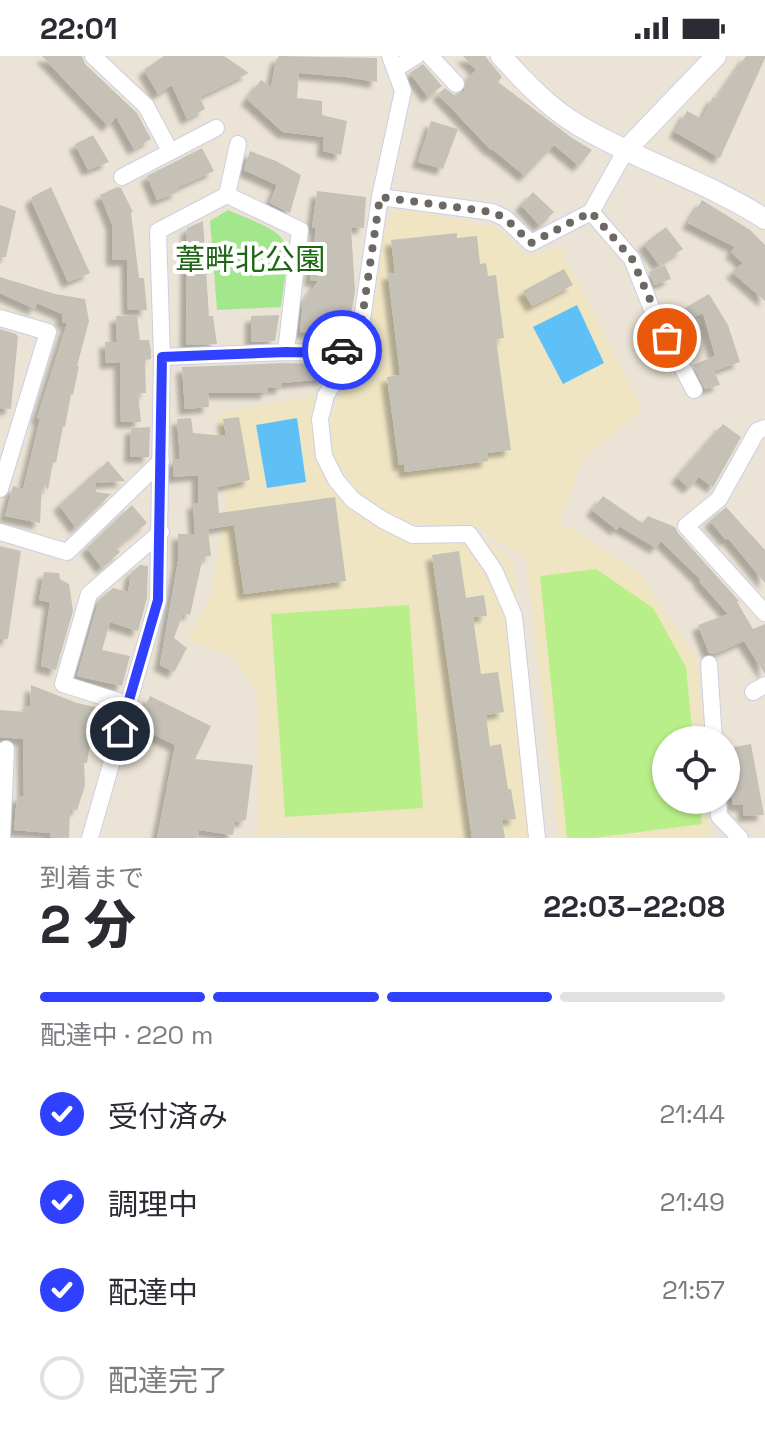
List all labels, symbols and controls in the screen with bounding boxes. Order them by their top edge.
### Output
text: 22:01 [40,9,118,48]
park label: 葦畔北公園 [175,240,325,279]
pin [633,304,701,372]
courier [302,310,382,390]
icon: bag [645,316,689,360]
icon: car [320,328,364,372]
pin [86,697,154,765]
icon: home [98,709,142,753]
map controls [652,726,740,814]
button: locate [652,726,740,814]
text: 到着まで [40,861,144,895]
text: 22:03–22:08 [543,887,725,926]
text: 2 分 [40,892,136,958]
text: 配達中 · 220 m [40,1018,213,1052]
icon: check [40,1092,84,1136]
text: 受付済み [108,1097,228,1136]
text: 21:44 [659,1097,725,1131]
icon: check [40,1180,84,1224]
text: 調理中 [108,1185,198,1224]
text: 21:49 [660,1185,725,1219]
icon: check [40,1268,84,1312]
text: 配達中 [108,1273,198,1312]
text: 21:57 [662,1273,725,1307]
text: 配達完了 [108,1361,228,1400]

